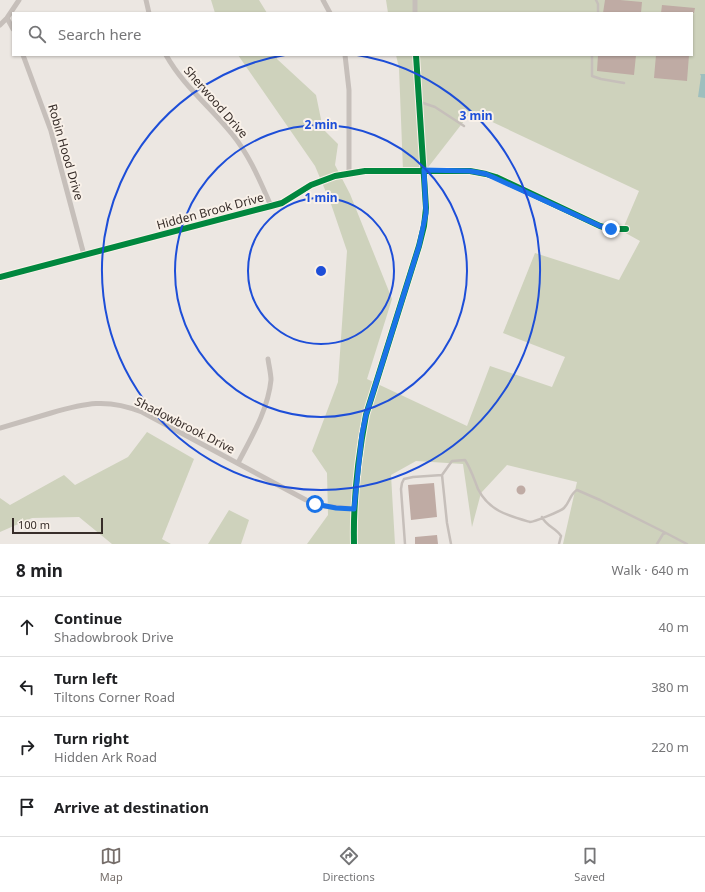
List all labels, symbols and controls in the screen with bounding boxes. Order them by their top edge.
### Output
search box [12,12,693,56]
icon: search [26,23,48,45]
text: Search here [58,24,141,44]
street label: Sherwood Drive [180,63,252,142]
street label: Robin Hood Drive [44,102,88,202]
text: 3 min [459,107,493,124]
text: 2 min [304,116,338,133]
street label: Hidden Brook Drive [155,188,266,233]
text: 1 min [304,189,338,206]
route end [602,220,620,238]
centre of rings [314,264,328,278]
street label: Shadowbrook Drive [132,392,238,458]
route start [306,495,324,513]
scale bar [12,516,103,535]
text: 100 m [18,517,50,532]
text: 8 min [16,559,63,582]
text: Walk · 640 m [611,561,689,579]
text: Continue [54,608,122,628]
icon: ahead [16,616,38,638]
text: 40 m [659,618,689,636]
text: Shadowbrook Drive [54,628,174,646]
text: Turn left [54,668,118,688]
icon: left [16,676,38,698]
text: 380 m [651,678,689,696]
text: Tiltons Corner Road [54,688,175,706]
text: Turn right [54,728,129,748]
icon: right [16,736,38,758]
text: 220 m [651,738,689,756]
text: Hidden Ark Road [54,748,157,766]
icon: arrive [16,796,38,818]
text: Arrive at destination [54,797,209,817]
tab: Map [100,845,123,884]
tab: Directions [322,845,375,884]
tab: Saved [574,845,605,884]

